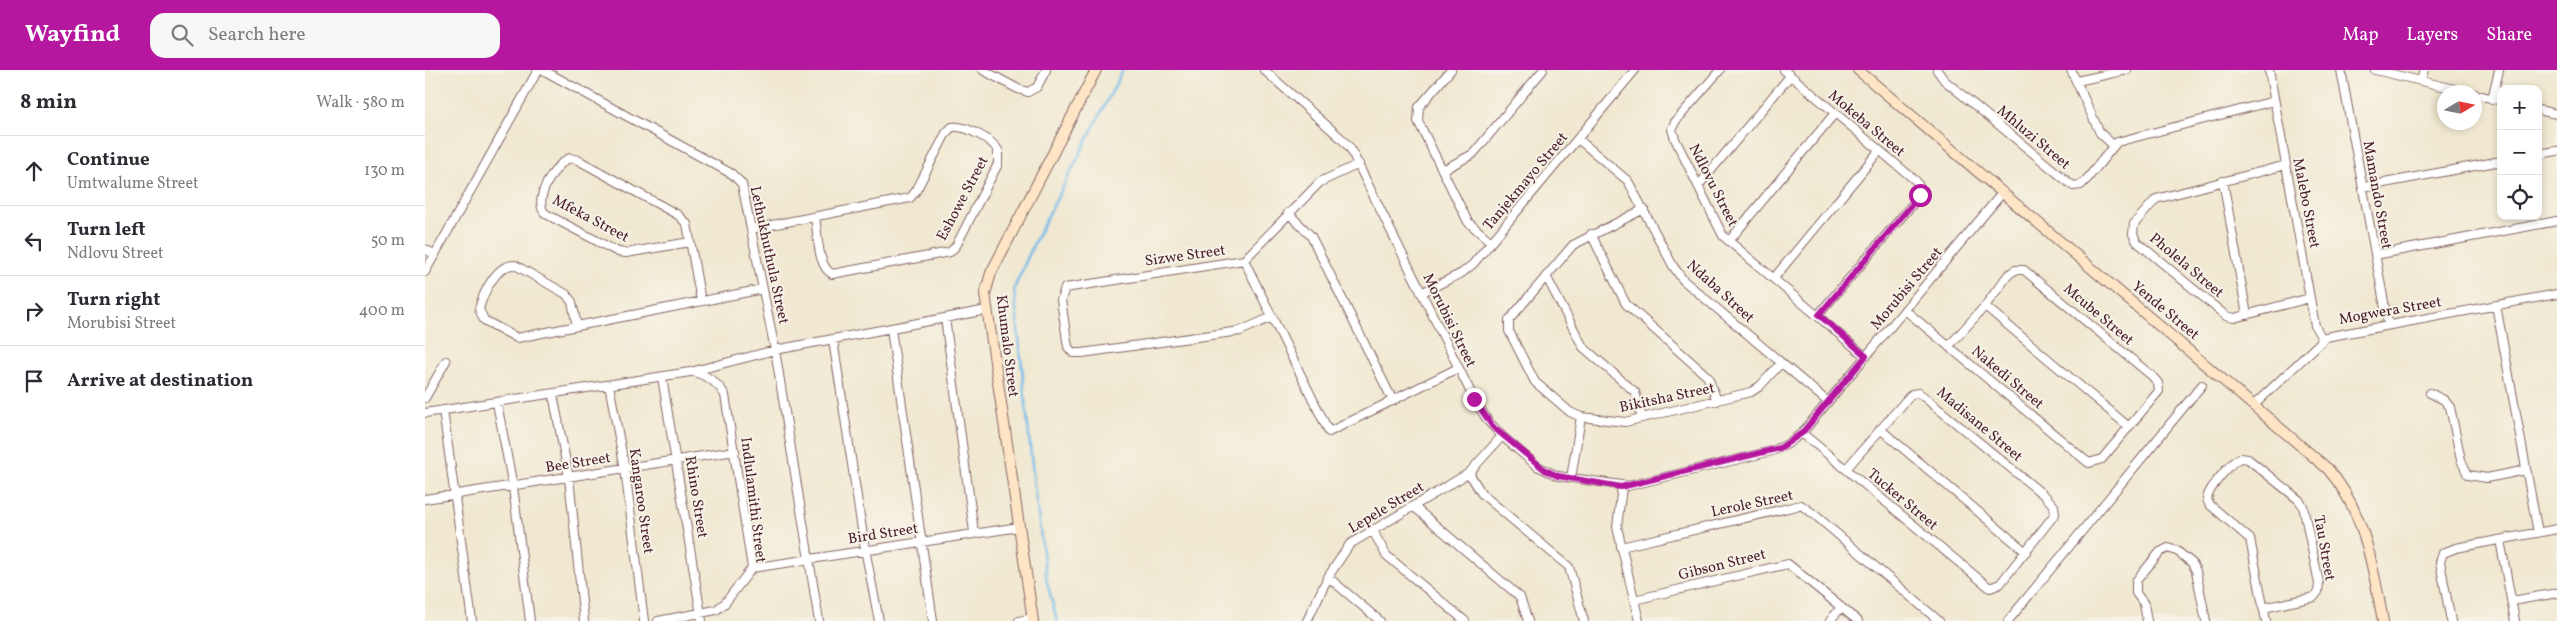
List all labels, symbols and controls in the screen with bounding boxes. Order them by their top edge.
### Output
search box [150,13,500,58]
text: Wayfind [25,18,120,52]
icon: search [168,21,196,49]
text: Search here [208,22,305,48]
text: Map [2342,23,2378,48]
text: Layers [2406,23,2458,48]
text: Share [2486,23,2532,48]
north arrow [2437,85,2482,130]
map controls [2497,85,2542,220]
button: + [2497,85,2542,130]
street label: Mokeba Street [1823,86,1909,163]
text: 8 min [20,88,77,117]
text: Walk · 580 m [316,92,405,114]
street label: Mhluzi Street [1992,101,2074,175]
street label: Tanjekmayo Street [1479,128,1574,236]
button: − [2497,130,2542,175]
street label: Mamando Street [2357,139,2396,251]
street label: Ndlovu Street [1683,141,1743,231]
text: Continue [67,147,150,173]
street label: Eshowe Street [932,153,994,245]
street label: Malebo Street [2286,156,2325,250]
icon: ahead [20,157,48,185]
text: 130 m [364,160,405,182]
text: Umtwalume Street [67,173,199,195]
button: locate [2497,175,2542,220]
street label: Lethukhuthula Street [744,184,793,326]
route start [1909,184,1932,207]
street label: Mfeka Street [548,190,632,248]
text: Turn left [67,217,146,243]
icon: left [20,227,48,255]
street label: Pholela Street [2144,229,2228,304]
text: 50 m [371,230,405,252]
street label: Sizwe Street [1144,240,1227,273]
text: Ndlovu Street [67,243,164,265]
street label: Morubisi Street [1866,243,1948,335]
street label: Ndaba Street [1681,256,1759,328]
street label: Morubisi Street [1417,270,1481,371]
street label: Yende Street [2127,277,2203,346]
street label: Mcube Street [2058,279,2138,351]
text: Turn right [67,287,160,313]
street label: Mogwera Street [2337,292,2443,331]
street label: Khumalo Street [990,294,1023,399]
icon: right [20,297,48,325]
text: 400 m [359,300,405,322]
text: Morubisi Street [67,313,176,335]
street label: Nakedi Street [1966,342,2048,415]
icon: arrive [20,367,48,395]
text: Arrive at destination [67,368,253,394]
street label: Bikitsha Street [1618,378,1717,419]
street label: Madisane Street [1931,383,2027,467]
route end [1463,388,1486,411]
street label: Indlulamithi Street [734,436,771,564]
street label: Kangaroo Street [623,447,658,555]
street label: Bee Street [544,448,612,479]
street label: Rhino Street [679,455,712,540]
street label: Tucker Street [1862,464,1942,536]
street label: Lepele Street [1345,477,1429,539]
street label: Lerole Street [1709,486,1795,523]
street label: Tau Street [2307,514,2340,583]
street label: Bird Street [847,519,920,550]
street label: Gibson Street [1676,544,1768,586]

